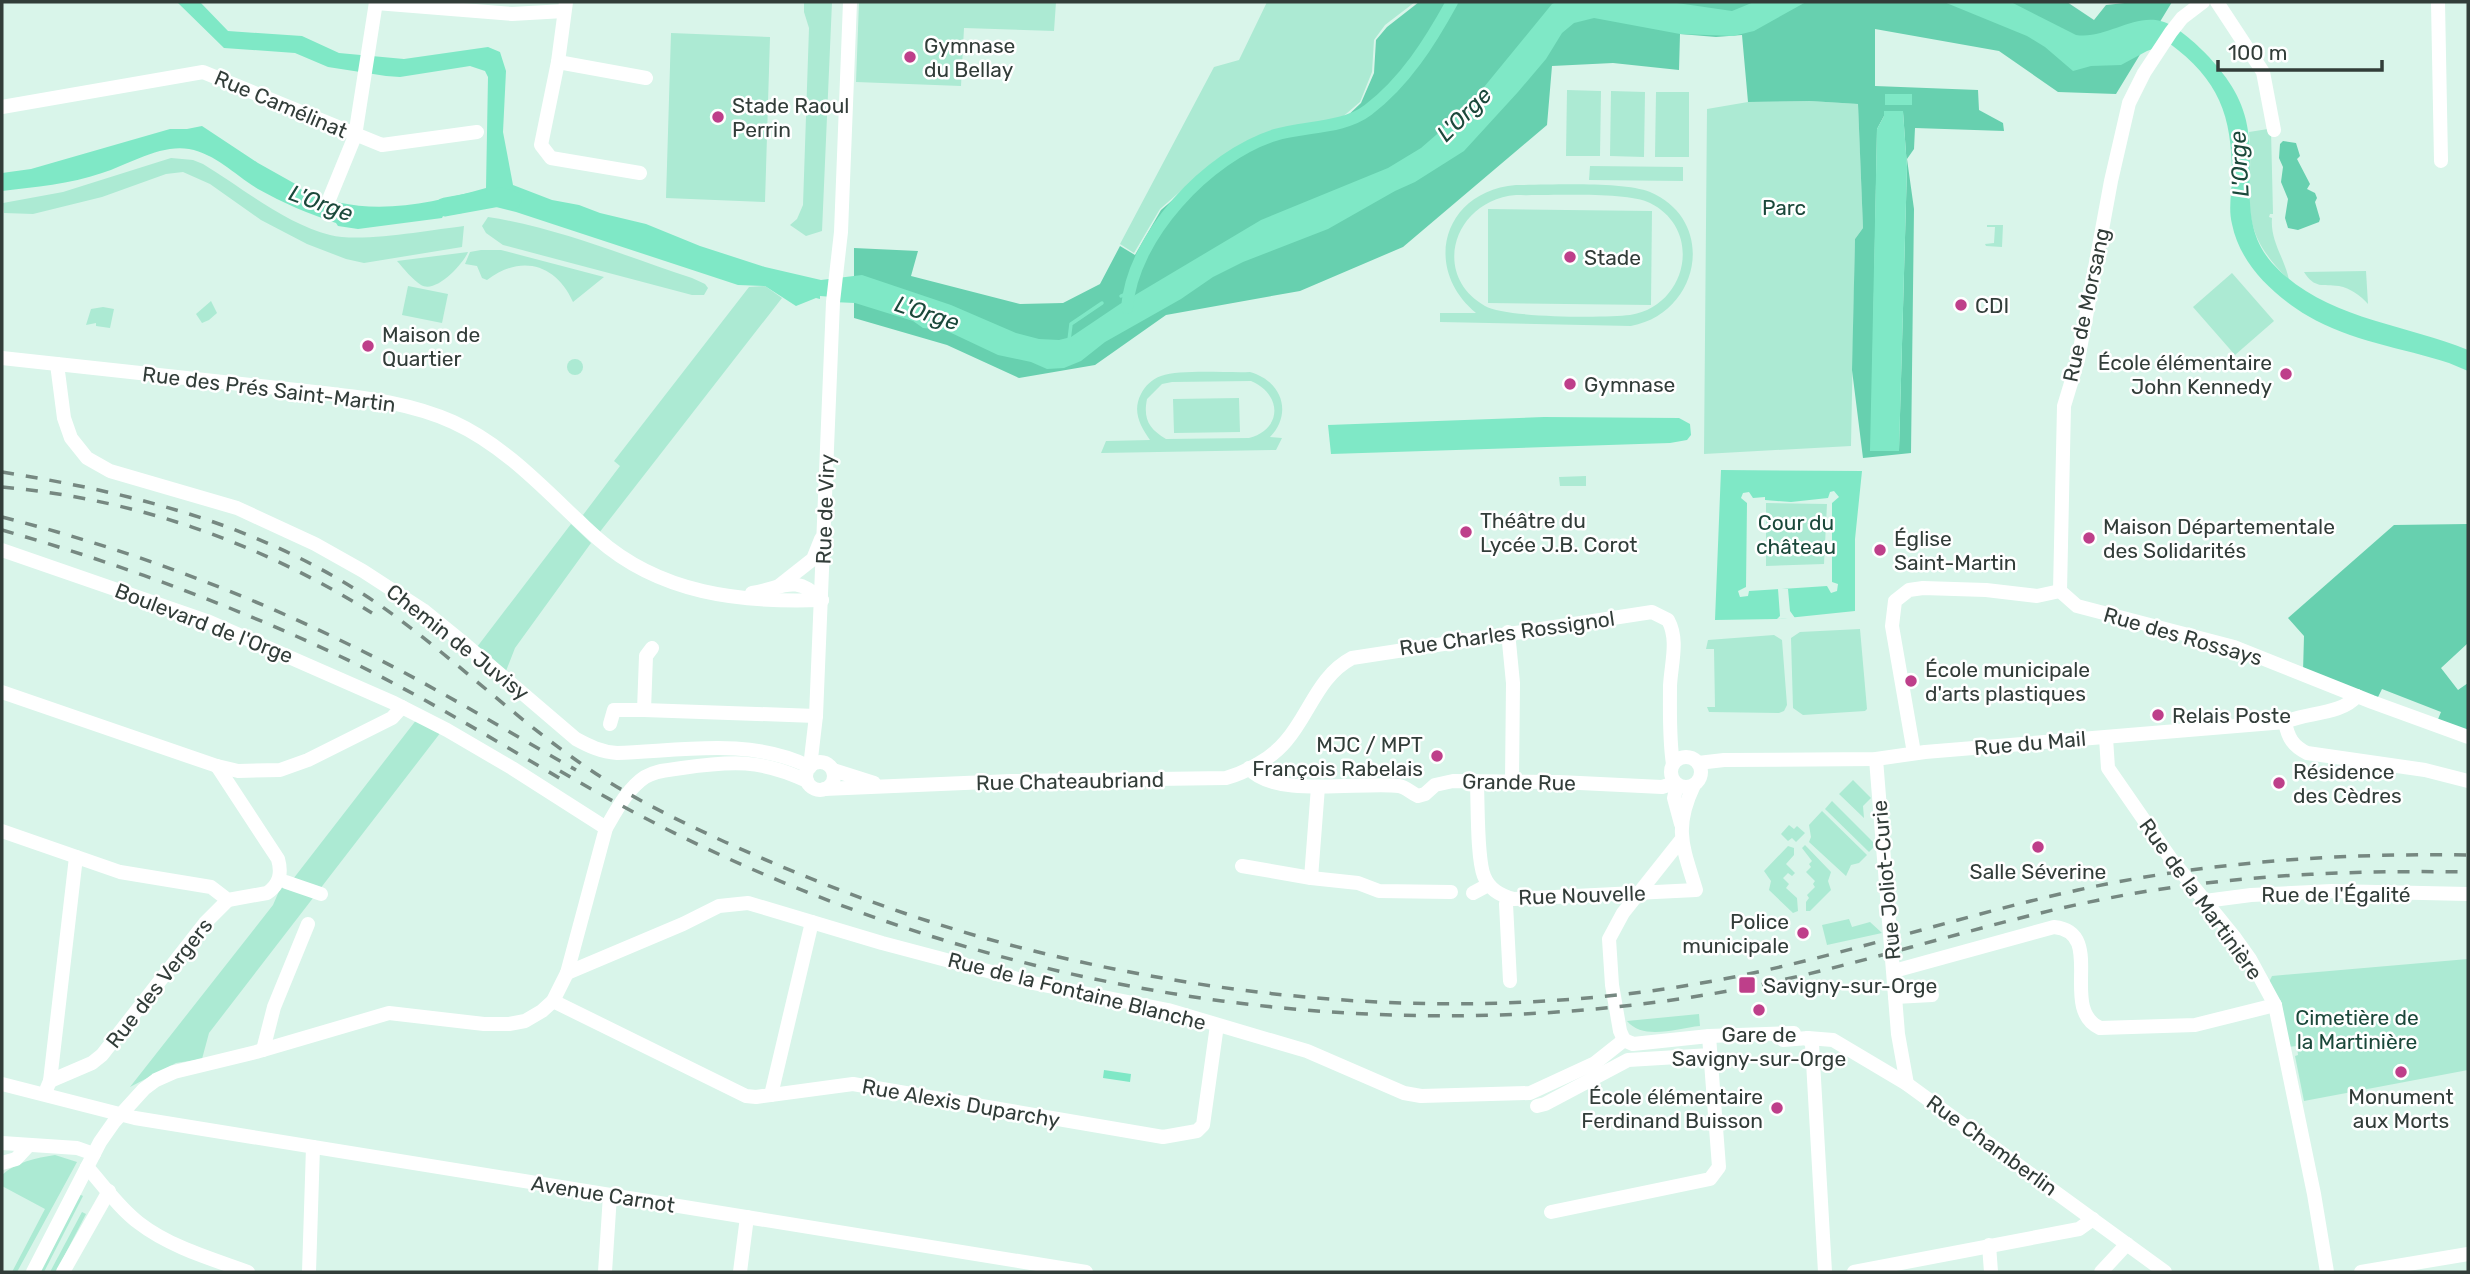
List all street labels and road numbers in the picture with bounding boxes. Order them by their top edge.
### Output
street label: Rue Camélinat [211,65,351,143]
street label: Rue de Morsang [2057,226,2115,384]
street label: Rue des Prés Saint-Martin [141,361,397,417]
street label: Rue de Viry [811,453,839,565]
street label: Boulevard de l'Orge [111,578,297,668]
street label: Chemin de Juvisy [382,579,535,706]
street label: Rue des Rossays [2101,601,2265,671]
street label: Rue Charles Rossignol [1398,606,1616,660]
street label: Rue du Mail [1973,726,2087,760]
street label: Rue Chateaubriand [976,767,1164,795]
street label: Grande Rue [1462,769,1576,795]
street label: Rue Joliot-Curie [1867,799,1905,961]
street label: Rue de la Martinière [2134,814,2268,984]
street label: Rue Nouvelle [1518,880,1646,910]
street label: Rue de l'Égalité [2261,882,2411,907]
street label: Rue des Vergers [101,913,217,1053]
street label: Rue de la Fontaine Blanche [945,947,1209,1035]
street label: Rue Alexis Duparchy [860,1073,1062,1133]
street label: Rue Chamberlin [1922,1089,2062,1201]
street label: Avenue Carnot [529,1170,677,1218]

